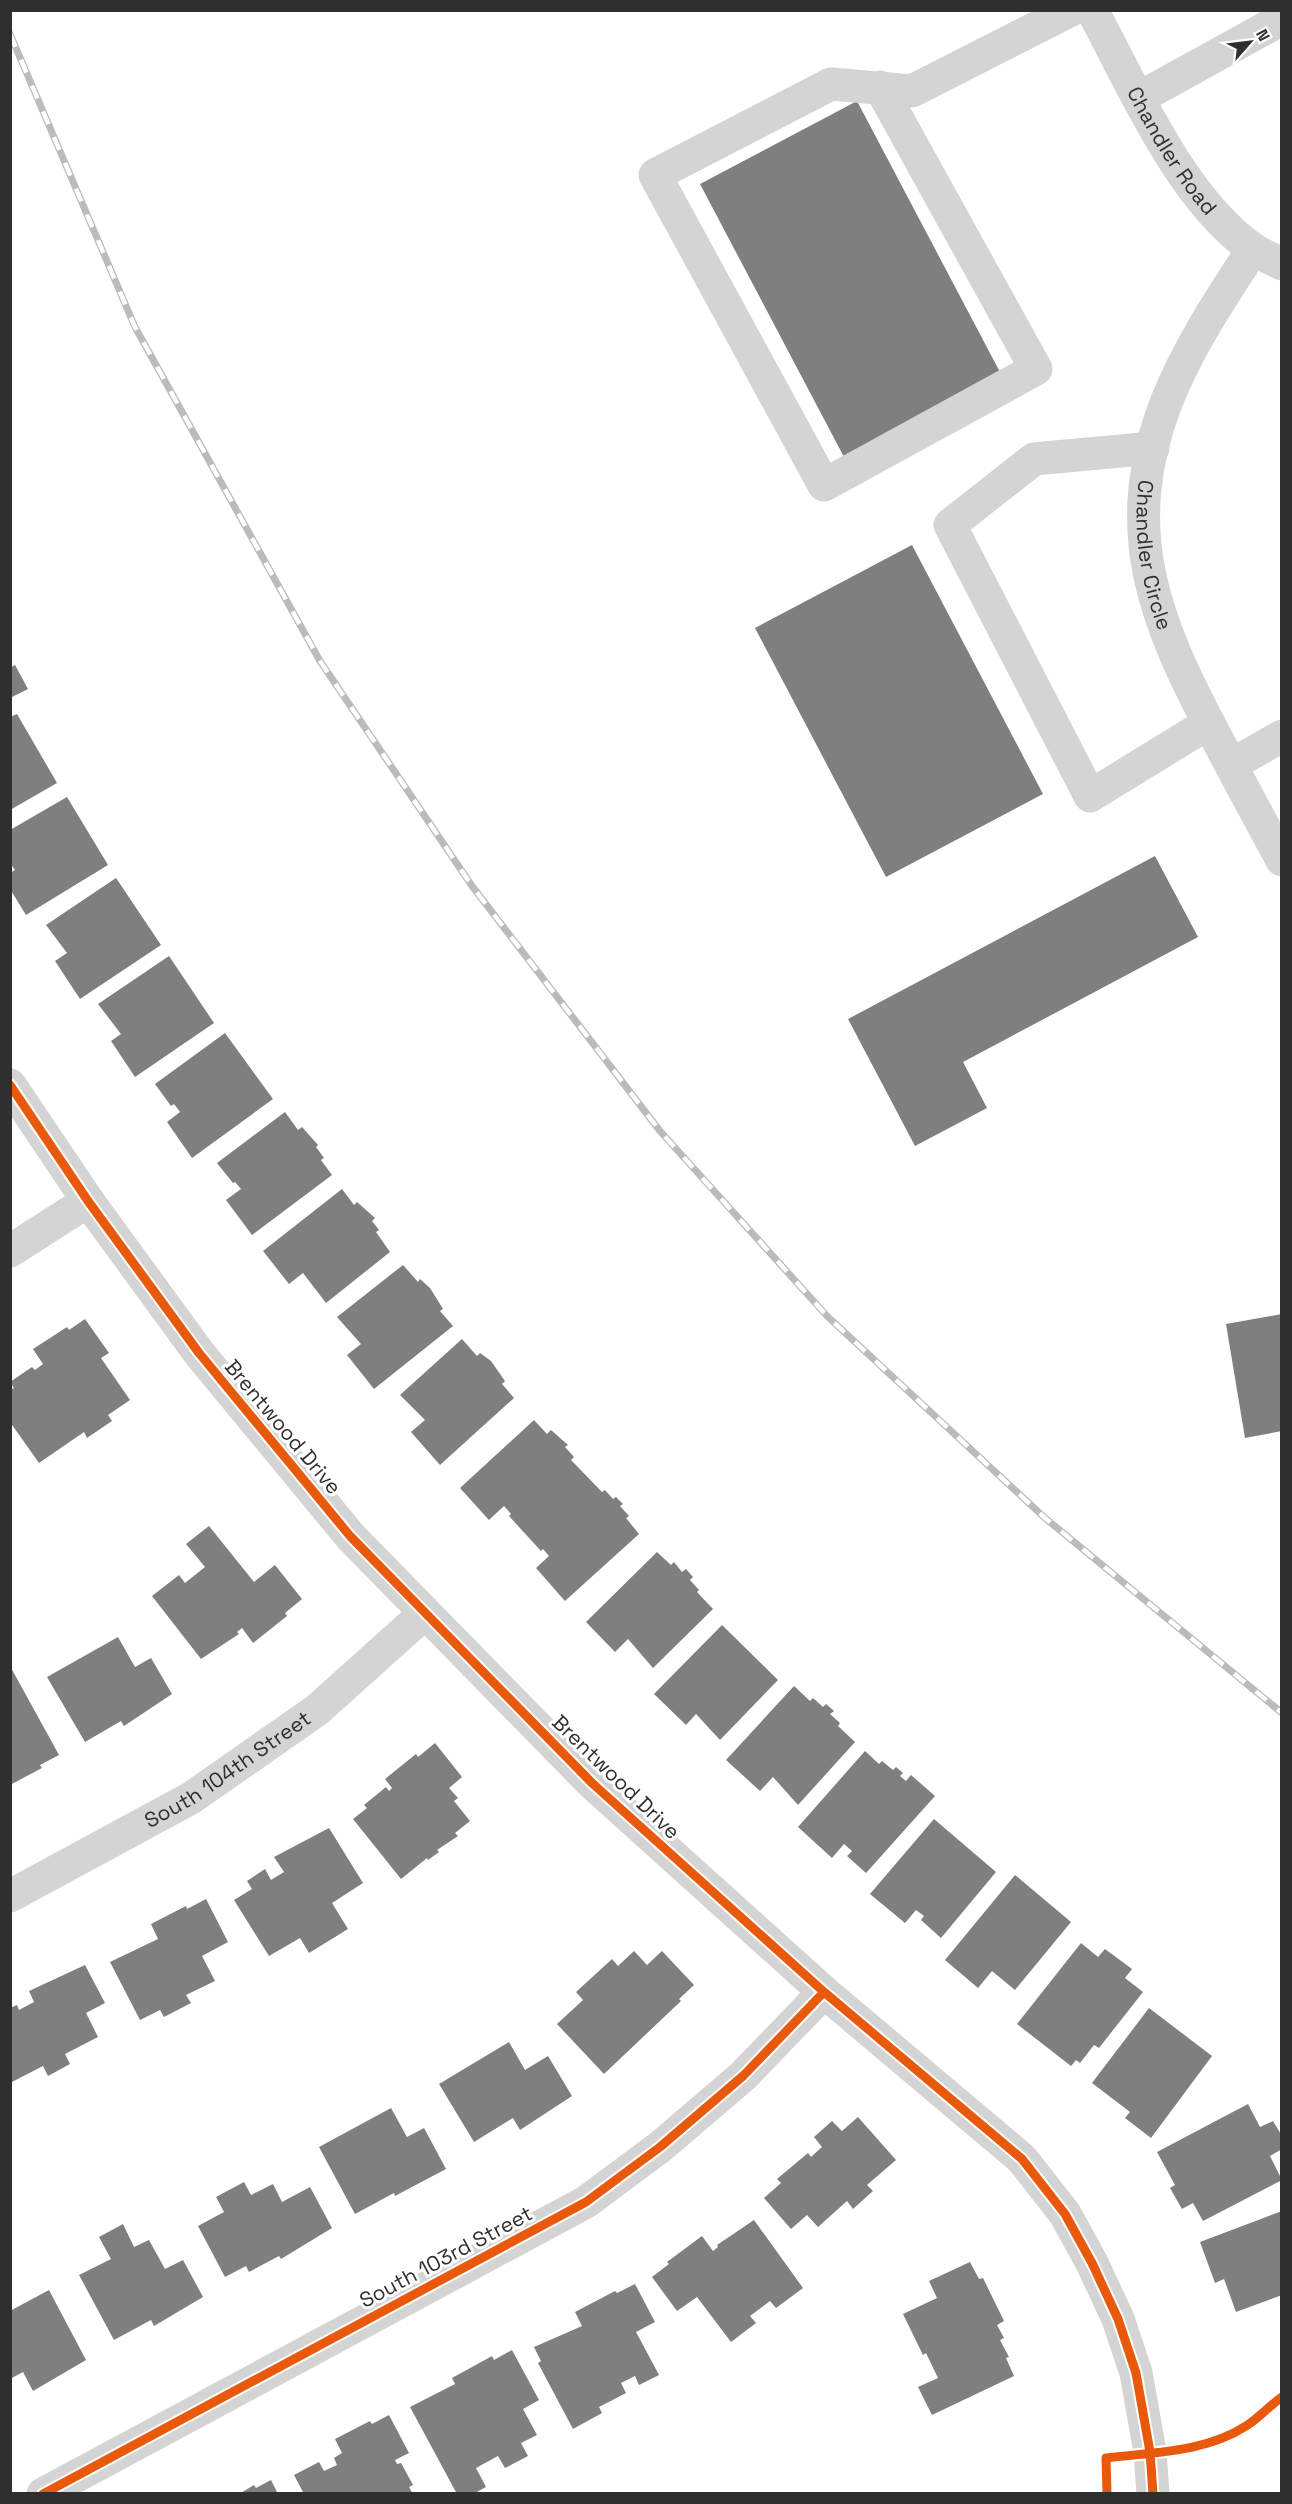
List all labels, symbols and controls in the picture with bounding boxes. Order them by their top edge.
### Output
north arrow [1220,12,1280,72]
text: N [1251,26,1275,45]
street label: Chandler Road [1121,82,1223,220]
street label: Chandler Circle [1130,479,1179,634]
street label: Brentwood Drive [219,1354,348,1500]
street label: South 104th Street [140,1704,316,1834]
street label: Brentwood Drive [547,1709,686,1845]
street label: South 103rd Street [355,2200,537,2314]

